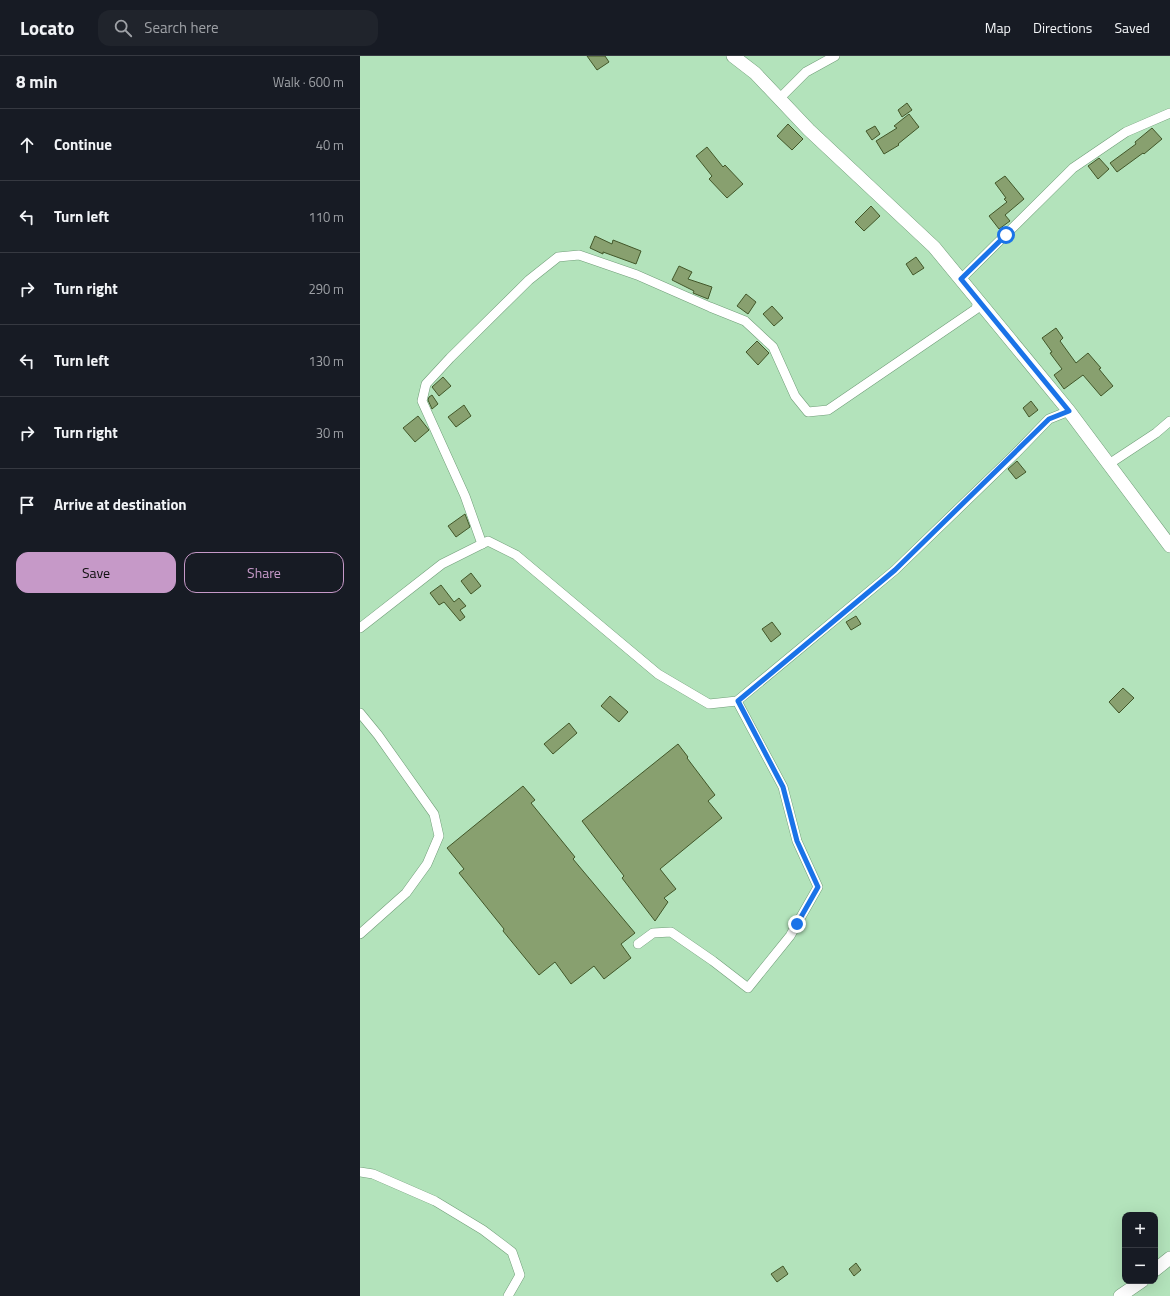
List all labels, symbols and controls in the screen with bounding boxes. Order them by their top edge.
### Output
search box [98,10,378,46]
text: Locato [20,13,74,42]
text: Search here [144,16,219,39]
icon: search [112,17,134,39]
text: Map [985,17,1011,38]
text: Directions [1033,17,1092,38]
text: Saved [1114,17,1150,38]
text: 8 min [16,69,57,95]
text: Walk · 600 m [273,72,344,92]
text: Continue [54,133,112,156]
icon: ahead [16,134,38,156]
text: 40 m [316,135,344,155]
text: Turn left [54,205,109,228]
icon: left [16,206,38,228]
text: 110 m [308,207,344,227]
route start [997,226,1015,244]
text: Turn right [54,277,118,300]
icon: right [16,278,38,300]
text: 290 m [308,279,344,299]
text: Turn left [54,349,109,372]
icon: left [16,350,38,372]
text: 130 m [308,351,344,371]
text: Turn right [54,421,118,444]
icon: right [16,422,38,444]
text: 30 m [316,423,344,443]
text: Arrive at destination [54,493,187,516]
icon: arrive [16,494,38,516]
button: Save [16,552,176,593]
button: Share [184,552,344,593]
route end [788,915,806,933]
map controls [1122,1212,1158,1284]
button: + [1122,1212,1158,1248]
button: − [1122,1248,1158,1284]

